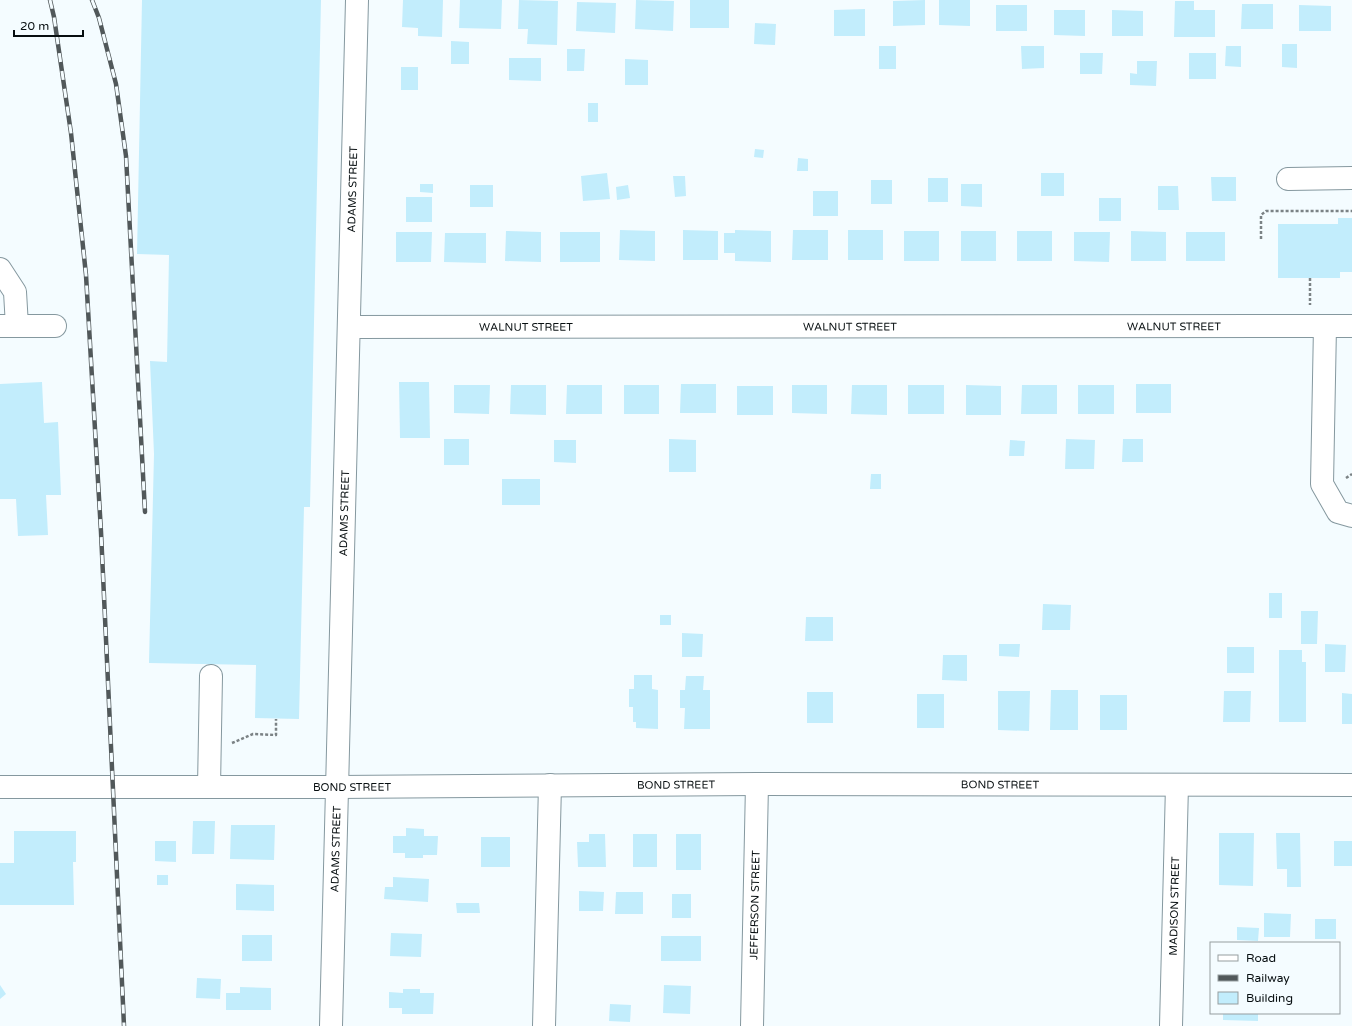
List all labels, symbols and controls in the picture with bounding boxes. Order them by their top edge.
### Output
scale bar [14,12,83,38]
text: 20 m [20,19,49,33]
street label: ADAMS STREET [345,146,360,233]
street label: WALNUT STREET [479,320,573,333]
street label: WALNUT STREET [803,320,897,333]
street label: WALNUT STREET [1127,320,1221,333]
street label: ADAMS STREET [336,469,352,557]
street label: BOND STREET [637,778,715,791]
street label: BOND STREET [961,778,1039,791]
street label: BOND STREET [313,780,391,794]
street label: ADAMS STREET [328,805,343,892]
street label: JEFFERSON STREET [747,850,762,960]
street label: MADISON STREET [1166,856,1182,956]
legend [1210,942,1340,1014]
text: Road [1246,951,1276,965]
text: Railway [1246,971,1290,985]
text: Building [1246,991,1293,1005]

